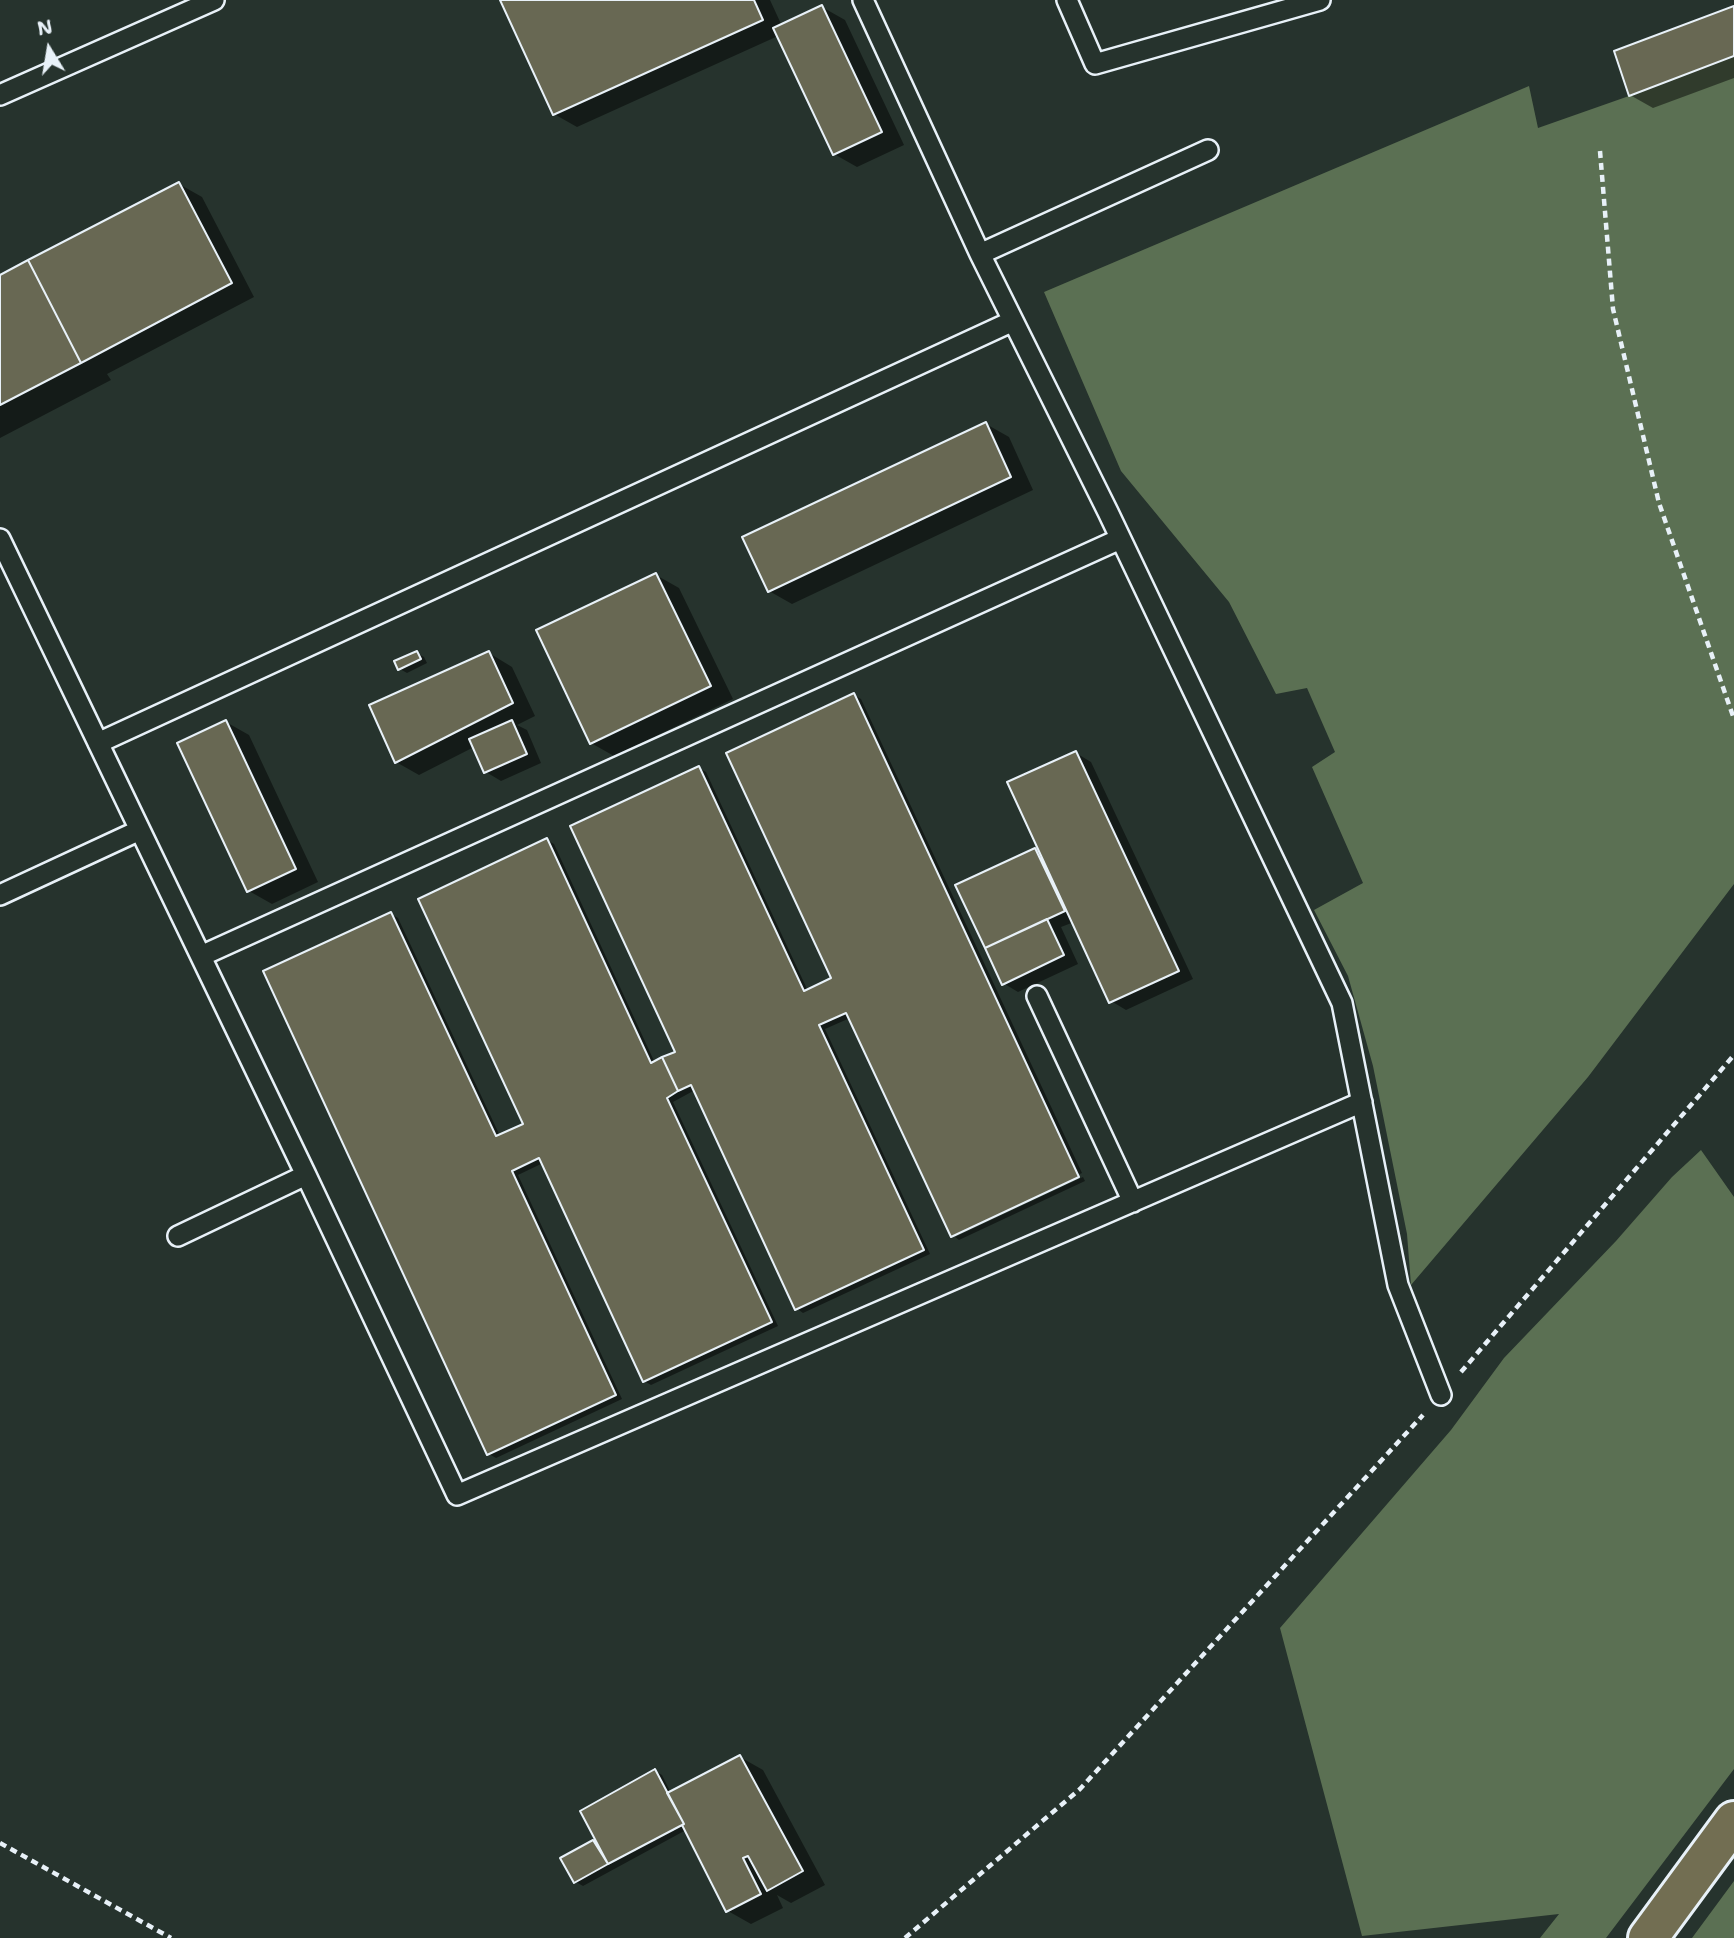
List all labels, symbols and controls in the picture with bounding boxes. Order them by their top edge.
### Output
north arrow [14,14,84,84]
text: N [35,14,55,42]

